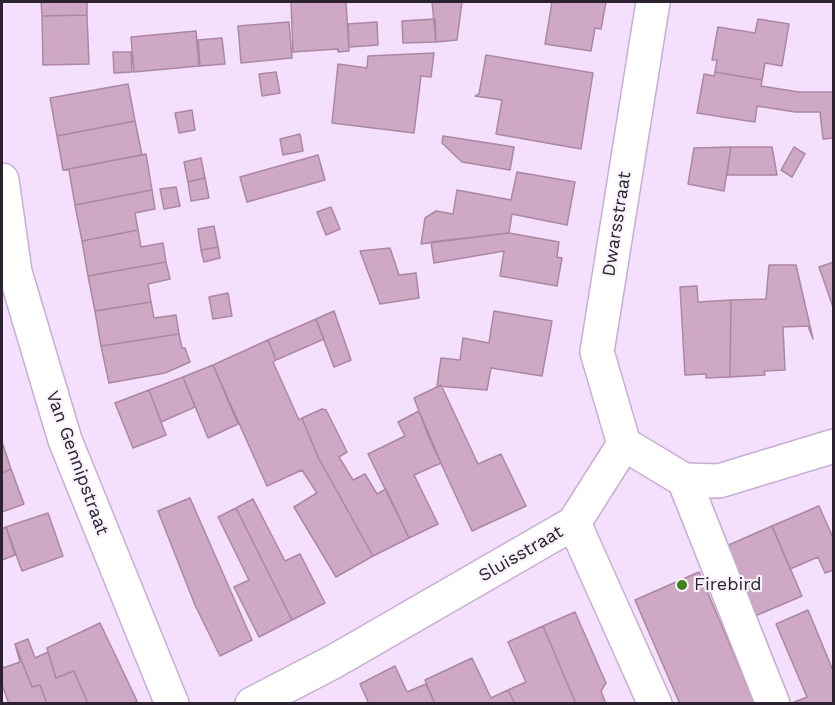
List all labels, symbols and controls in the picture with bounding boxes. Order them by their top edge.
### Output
street label: Dwarsstraat [598,170,636,278]
street label: Van Gennipstraat [41,388,113,538]
street label: Sluisstraat [475,521,567,587]
place label: Firebird [694,574,762,596]
marker: Firebird [675,578,689,592]

